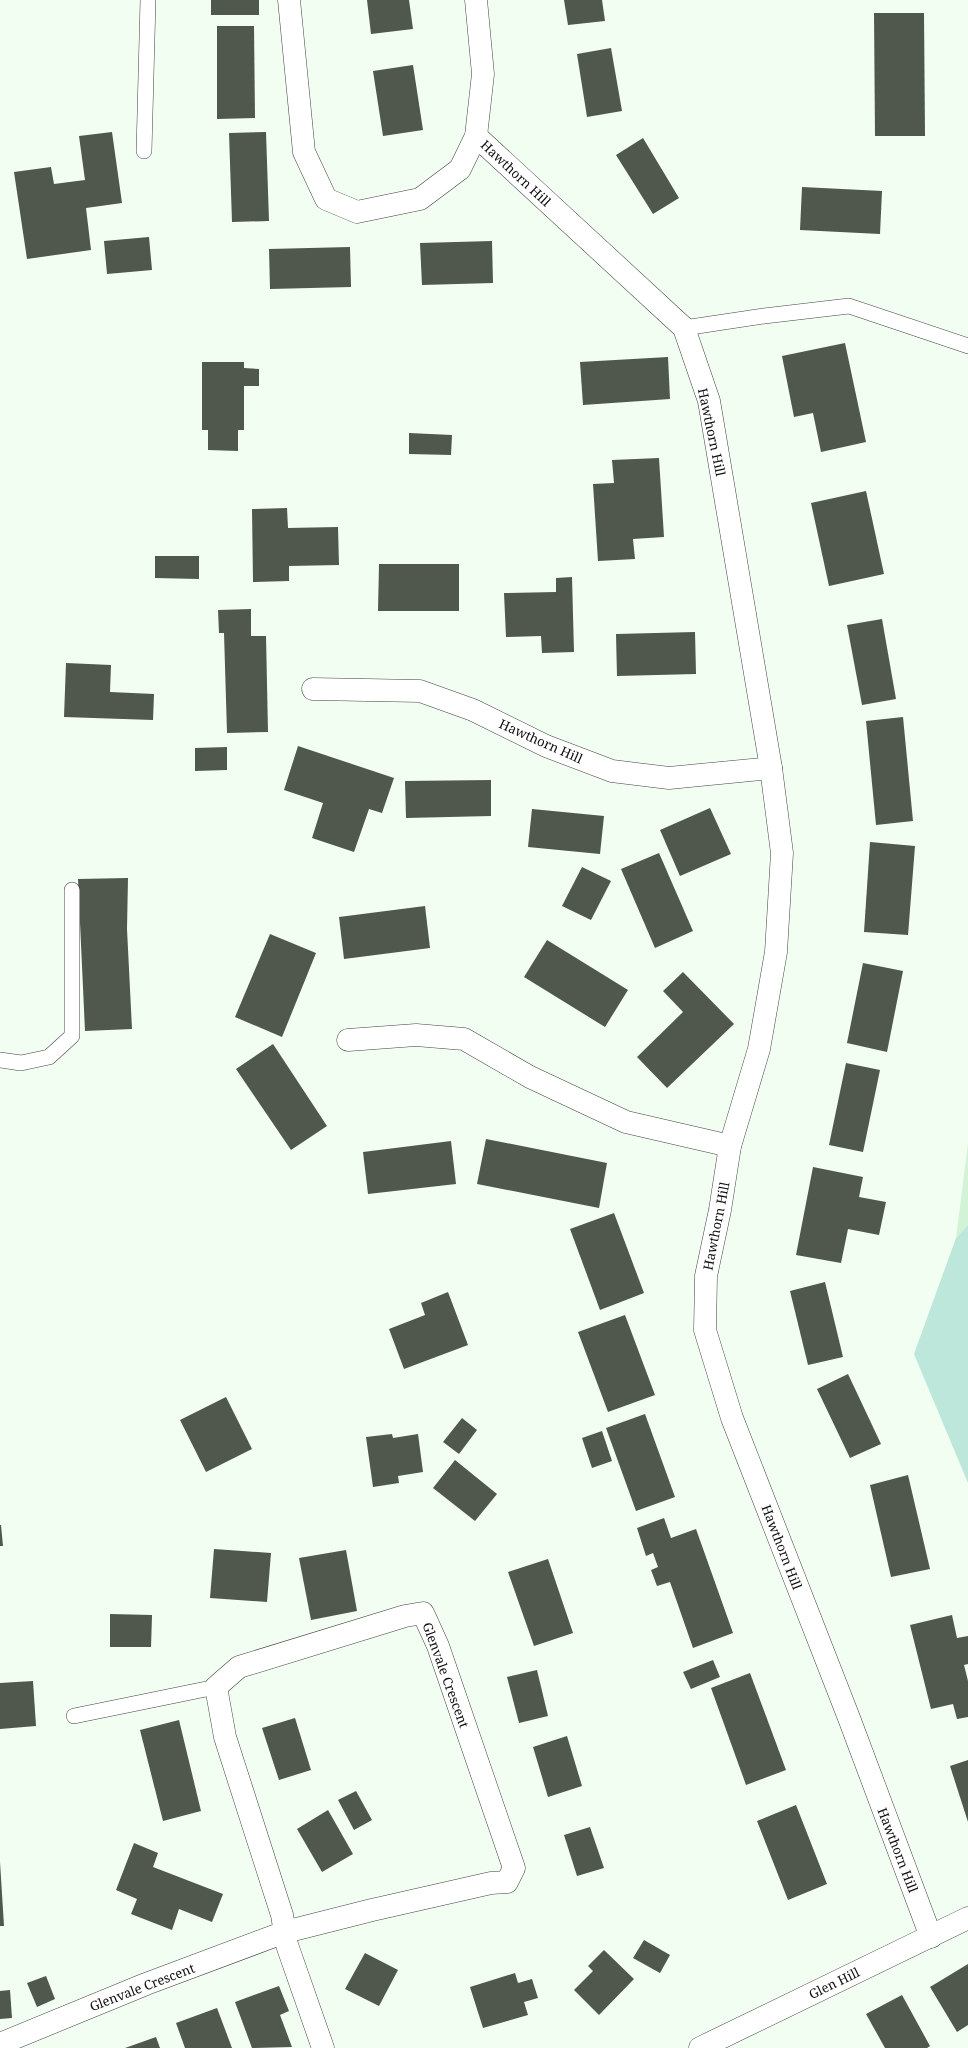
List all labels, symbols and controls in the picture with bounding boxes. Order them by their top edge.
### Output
street label: Hawthorn Hill [477,136,555,210]
street label: Hawthorn Hill [694,386,730,478]
street label: Hawthorn Hill [496,715,586,767]
street label: Hawthorn Hill [699,1180,733,1272]
street label: Hawthorn Hill [758,1502,806,1592]
street label: Glenvale Crescent [419,1620,474,1731]
street label: Hawthorn Hill [874,1805,922,1895]
street label: Glenvale Crescent [87,1959,197,2015]
street label: Glen Hill [806,1963,862,2003]

